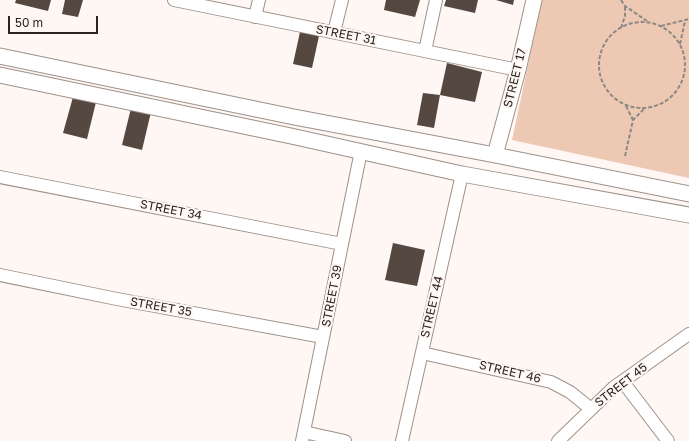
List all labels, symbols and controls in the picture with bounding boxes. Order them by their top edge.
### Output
scale bar [10,8,100,34]
text: 50 m [15,15,43,30]
street label: STREET 31 [315,22,377,48]
street label: STREET 17 [501,47,529,109]
street label: STREET 34 [139,197,203,223]
street label: STREET 39 [319,264,345,328]
street label: STREET 44 [418,275,446,339]
street label: STREET 35 [129,294,193,320]
street label: STREET 46 [478,358,542,386]
street label: STREET 45 [592,360,650,410]

